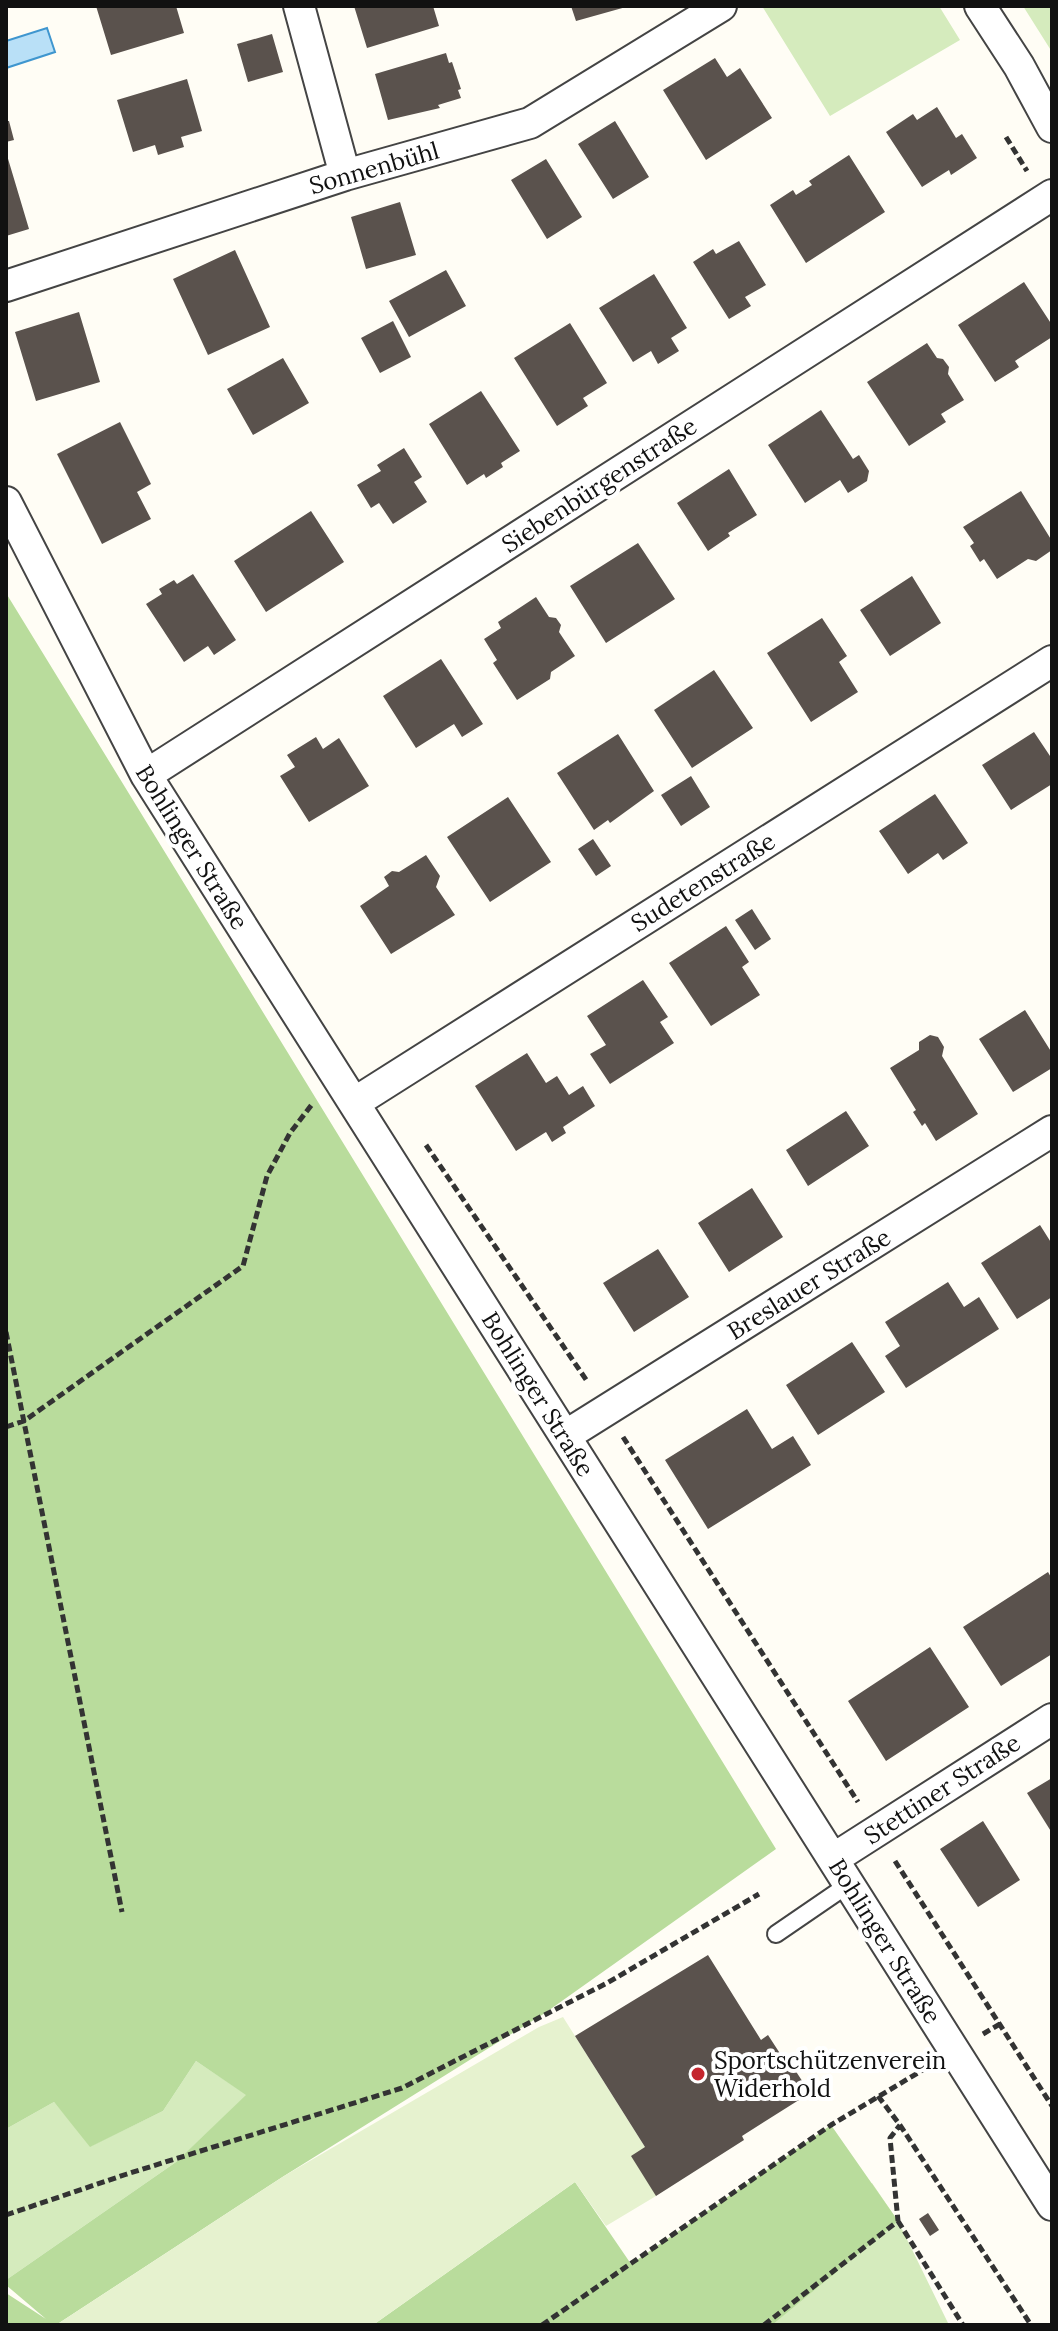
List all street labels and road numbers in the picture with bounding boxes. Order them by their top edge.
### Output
street label: Sonnenbühl [306,135,442,201]
street label: Siebenbürgenstraße [496,410,702,560]
street label: Bohlinger Straße [129,759,255,935]
street label: Sudetenstraße [625,825,781,939]
street label: Breslauer Straße [722,1221,896,1347]
street label: Bohlinger Straße [475,1306,601,1482]
street label: Stettiner Straße [858,1727,1026,1851]
street label: Bohlinger Straße [822,1853,948,2029]

